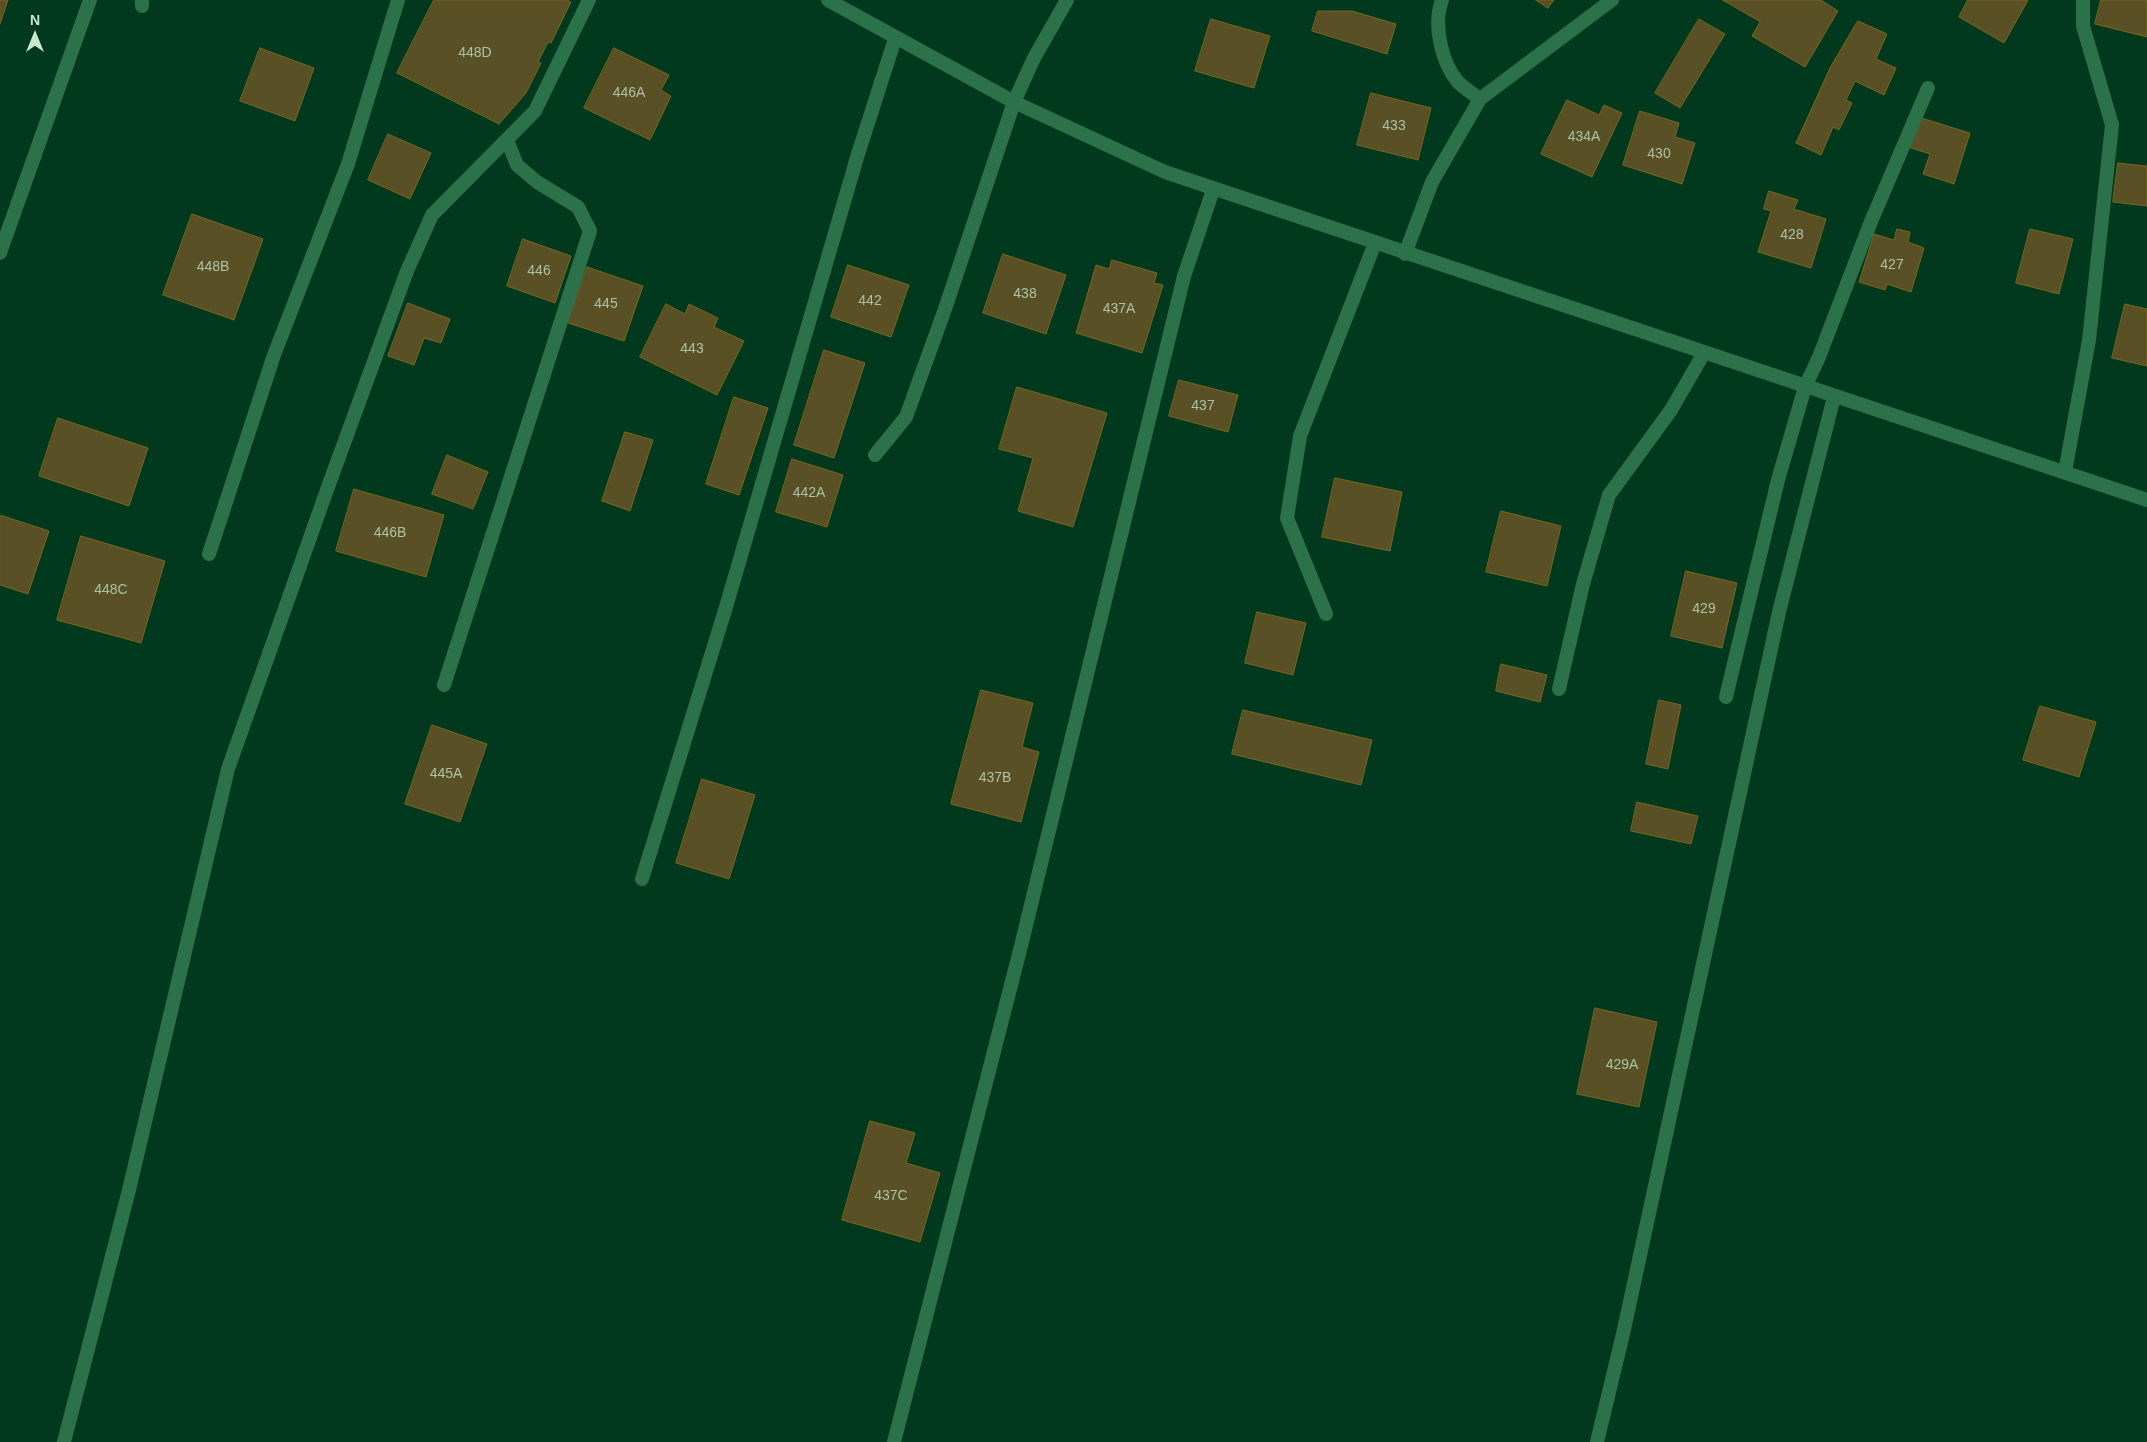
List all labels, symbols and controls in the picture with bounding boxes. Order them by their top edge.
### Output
north arrow [10,10,60,60]
text: N [30,12,40,28]
house number: 448D [458,45,492,61]
house number: 446A [613,85,645,101]
house number: 433 [1382,118,1406,134]
house number: 434A [1568,129,1600,145]
house number: 430 [1647,146,1671,162]
house number: 428 [1780,227,1804,243]
house number: 427 [1880,257,1904,273]
house number: 448B [197,259,229,275]
house number: 446 [527,263,551,279]
house number: 438 [1013,286,1037,302]
house number: 442 [858,293,882,309]
house number: 445 [594,296,618,312]
house number: 437A [1103,301,1135,317]
house number: 443 [680,341,704,357]
house number: 437 [1191,398,1215,414]
house number: 442A [793,485,825,501]
house number: 446B [374,525,406,541]
house number: 448C [94,582,128,598]
house number: 429 [1692,601,1716,617]
house number: 445A [430,766,462,782]
house number: 437B [979,770,1011,786]
house number: 429A [1606,1057,1638,1073]
house number: 437C [874,1188,908,1204]

